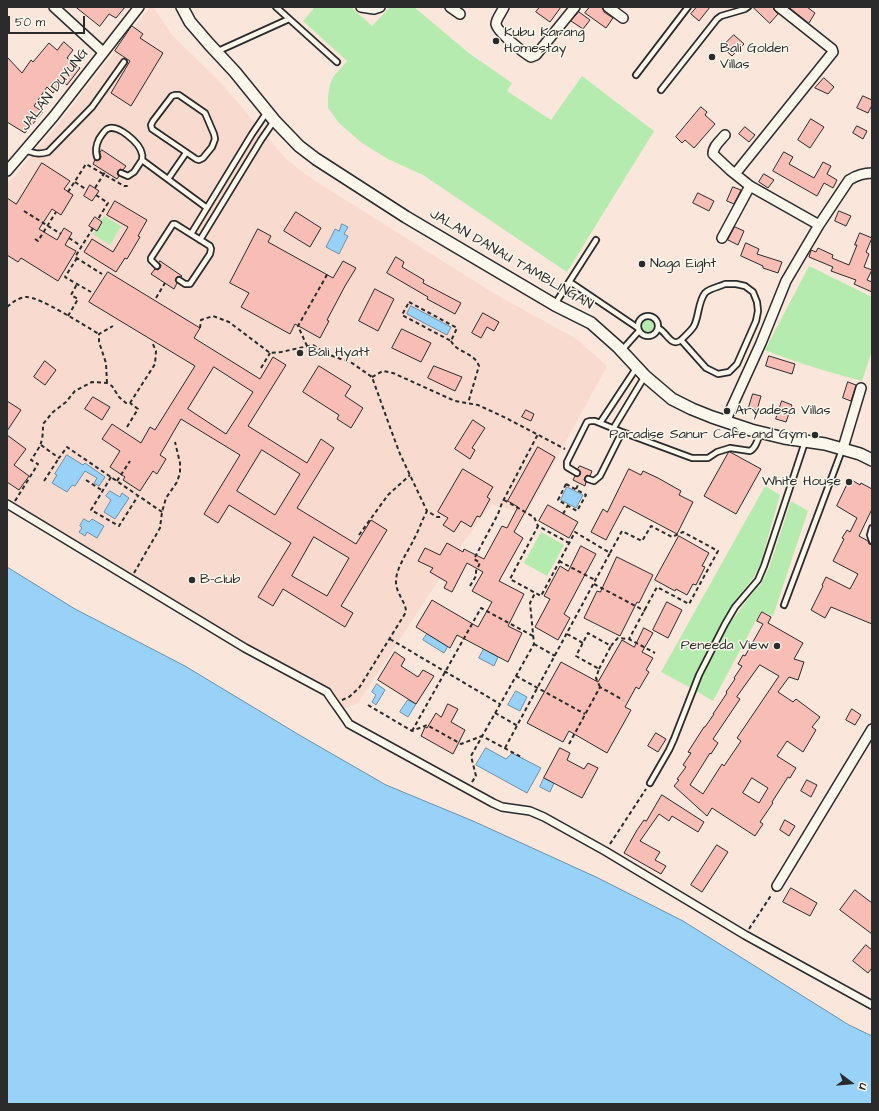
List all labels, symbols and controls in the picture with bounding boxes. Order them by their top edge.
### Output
scale bar [10,8,87,34]
text: 50 m [15,14,45,31]
place label: Kubu Karang Homestay [504,25,585,58]
marker: Kubu Karang Homestay [491,36,501,46]
place label: Bali Golden Villas [720,41,789,74]
street label: JALAN DUYUNG [18,45,92,135]
marker: Bali Golden Villas [707,52,717,62]
street label: JALAN DANAU TAMBLINGAN [426,206,596,314]
place label: Naga Eight [650,256,716,272]
marker: Naga Eight [637,259,647,269]
place label: Bali Hyatt [308,345,370,361]
marker: Bali Hyatt [295,348,305,358]
place label: Aryadesa Villas [735,403,830,419]
marker: Aryadesa Villas [722,406,732,416]
place label: Paradise Sanur Cafe and Gym [609,427,807,443]
marker: Paradise Sanur Cafe and Gym [810,430,820,440]
place label: White House [762,474,841,490]
marker: White House [844,477,854,487]
place label: B-club [200,572,240,588]
marker: B-club [187,575,197,585]
place label: Peneeda View [681,638,769,654]
marker: Peneeda View [772,641,782,651]
north arrow [831,1063,871,1103]
text: U [855,1081,871,1091]

